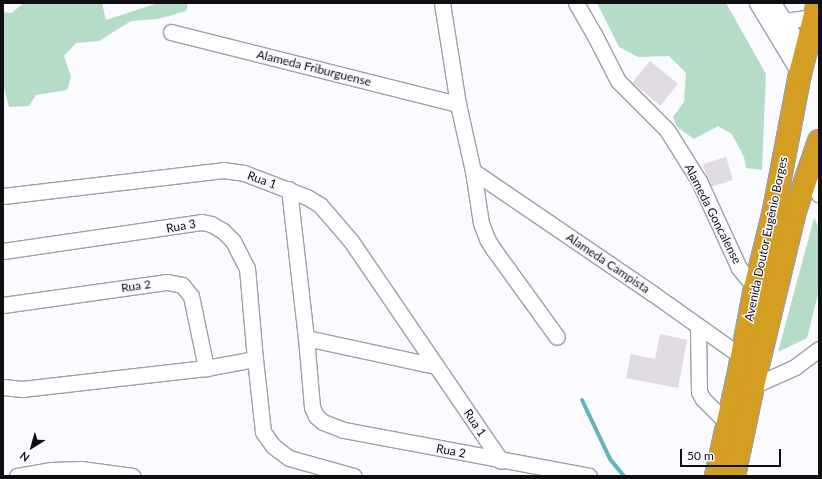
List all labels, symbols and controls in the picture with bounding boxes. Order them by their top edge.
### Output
street label: Alameda Friburguense [255,47,373,89]
street label: Avenida Doutor Eugênio Borges [741,155,791,323]
street label: Alameda Goncalense [682,162,744,266]
street label: Rua 1 [245,168,279,192]
street label: Rua 3 [165,216,197,236]
street label: Alameda Campista [563,230,653,296]
street label: Rua 2 [120,277,152,295]
street label: Rua 1 [461,407,489,439]
north arrow [12,427,52,467]
street label: Rua 2 [435,441,467,461]
scale bar [682,441,783,467]
text: 50 m [687,448,714,463]
text: N [17,449,32,465]

